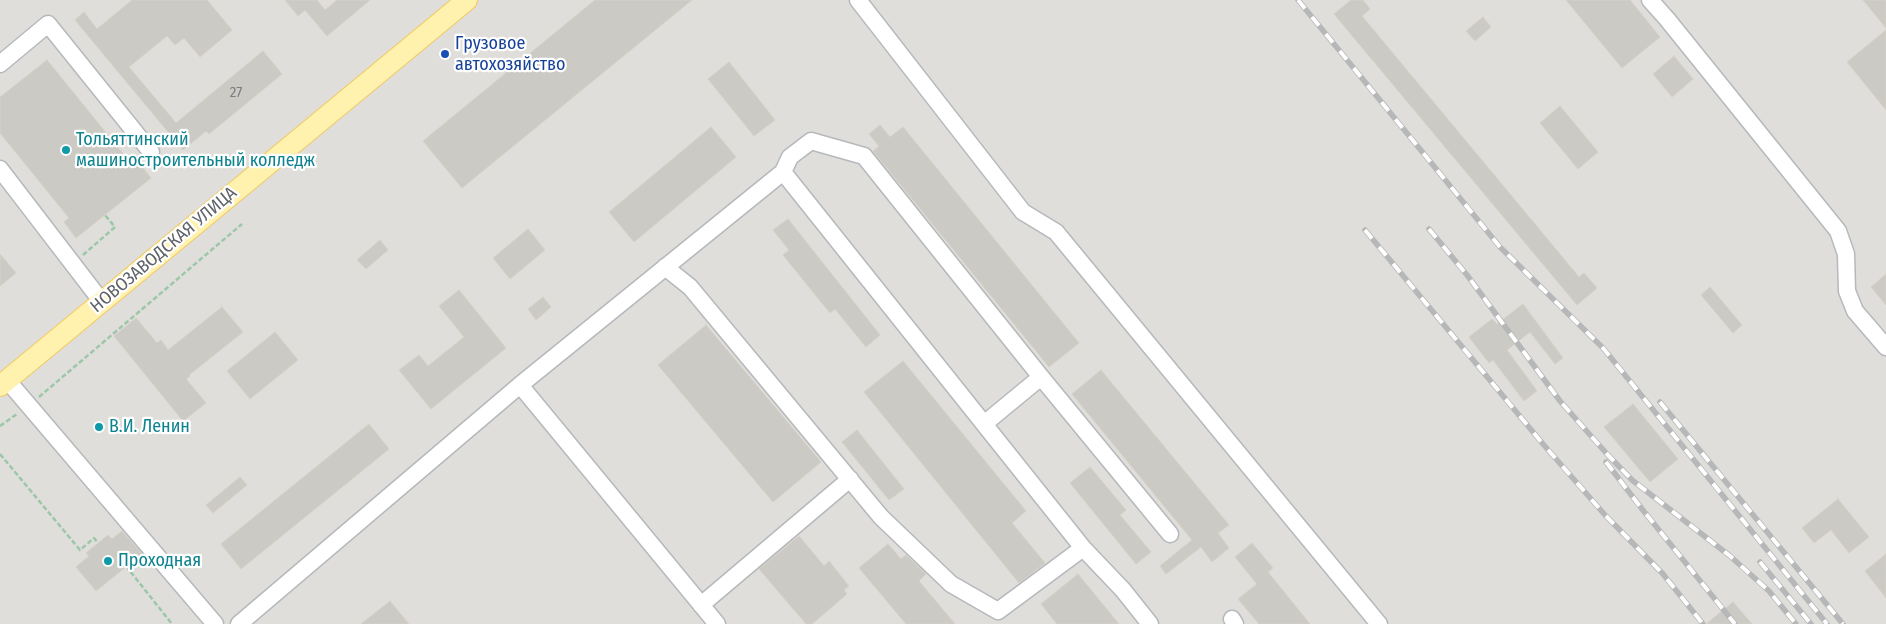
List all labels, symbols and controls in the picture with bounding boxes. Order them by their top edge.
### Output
place label: Грузовое автохозяйство [455,33,565,76]
marker: Грузовое автохозяйство [439,48,451,60]
house number: 27 [230,84,242,102]
place label: Тольяттинский машиностроительный колледж [76,129,315,172]
marker: Тольяттинский машиностроительный колледж [60,144,72,156]
street label: НОВОЗАВОДСКАЯ УЛИЦА [86,182,242,318]
place label: В.И. Ленин [109,416,190,438]
marker: В.И. Ленин [93,421,105,433]
place label: Проходная [118,550,201,572]
marker: Проходная [102,555,114,567]

